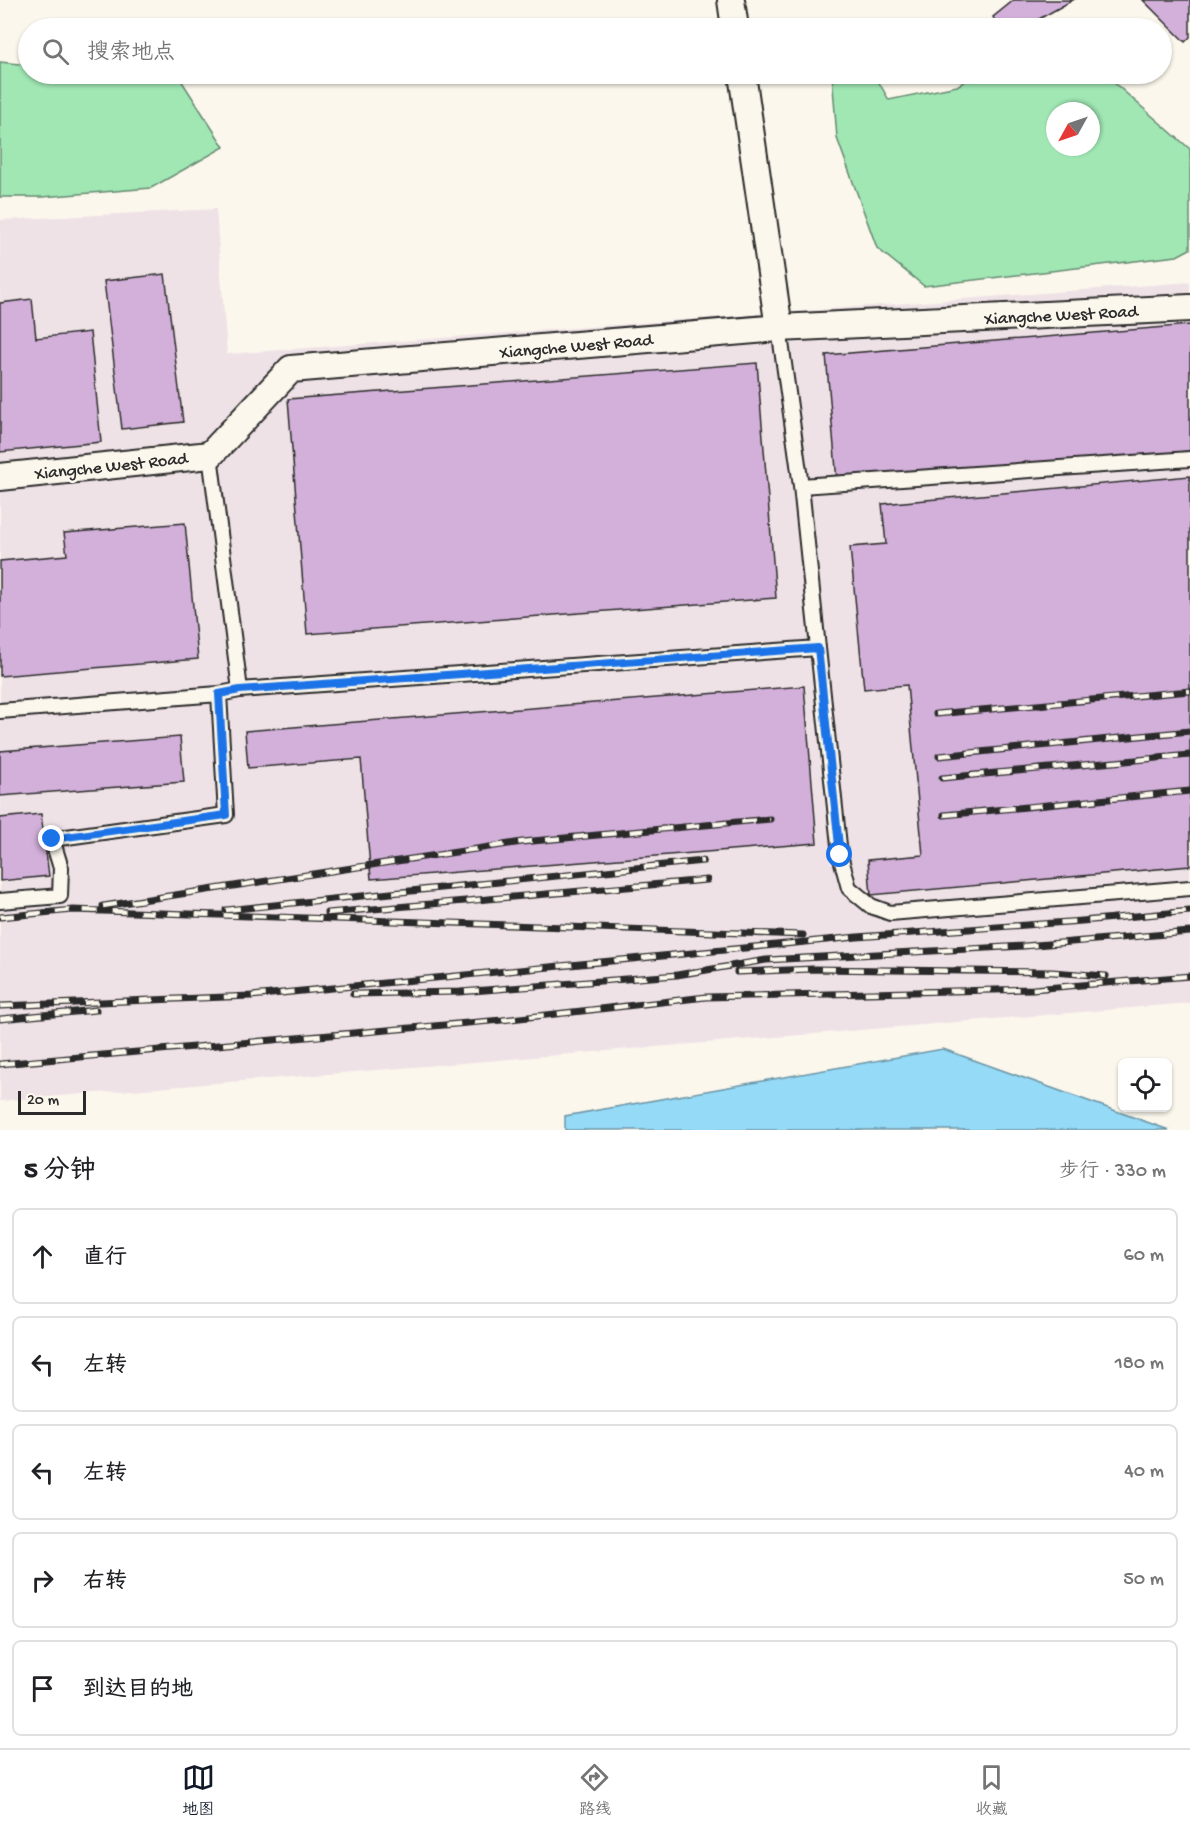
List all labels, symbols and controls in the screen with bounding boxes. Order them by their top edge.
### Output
search box [18,18,1172,84]
icon: search [39,35,72,68]
text: 搜索地点 [87,41,175,67]
north arrow [1046,102,1100,156]
street label: Xiangche West Road [983,302,1140,331]
street label: Xiangche West Road [498,330,655,365]
street label: Xiangche West Road [33,449,190,486]
route end [38,825,64,851]
route start [826,841,852,867]
map controls [1118,1058,1172,1112]
button: locate [1118,1058,1172,1112]
scale bar [18,1088,86,1116]
text: 20 m [27,1092,59,1111]
text: 5 分钟 [24,1157,96,1188]
text: 步行 · 330 m [1059,1161,1166,1184]
icon: ahead [26,1240,59,1273]
text: 60 m [1124,1245,1164,1268]
text: 直行 [83,1246,127,1272]
icon: left [26,1348,59,1381]
text: 180 m [1115,1353,1164,1376]
text: 左转 [83,1354,127,1380]
icon: left [26,1456,59,1489]
text: 40 m [1124,1461,1164,1484]
text: 左转 [83,1462,127,1488]
icon: right [26,1564,59,1597]
text: 50 m [1123,1569,1164,1592]
text: 右转 [83,1570,127,1596]
icon: arrive [26,1672,59,1705]
text: 到达目的地 [83,1678,193,1704]
tab: 地图 [182,1761,215,1821]
tab: 路线 [578,1761,611,1821]
tab: 收藏 [975,1761,1008,1821]

